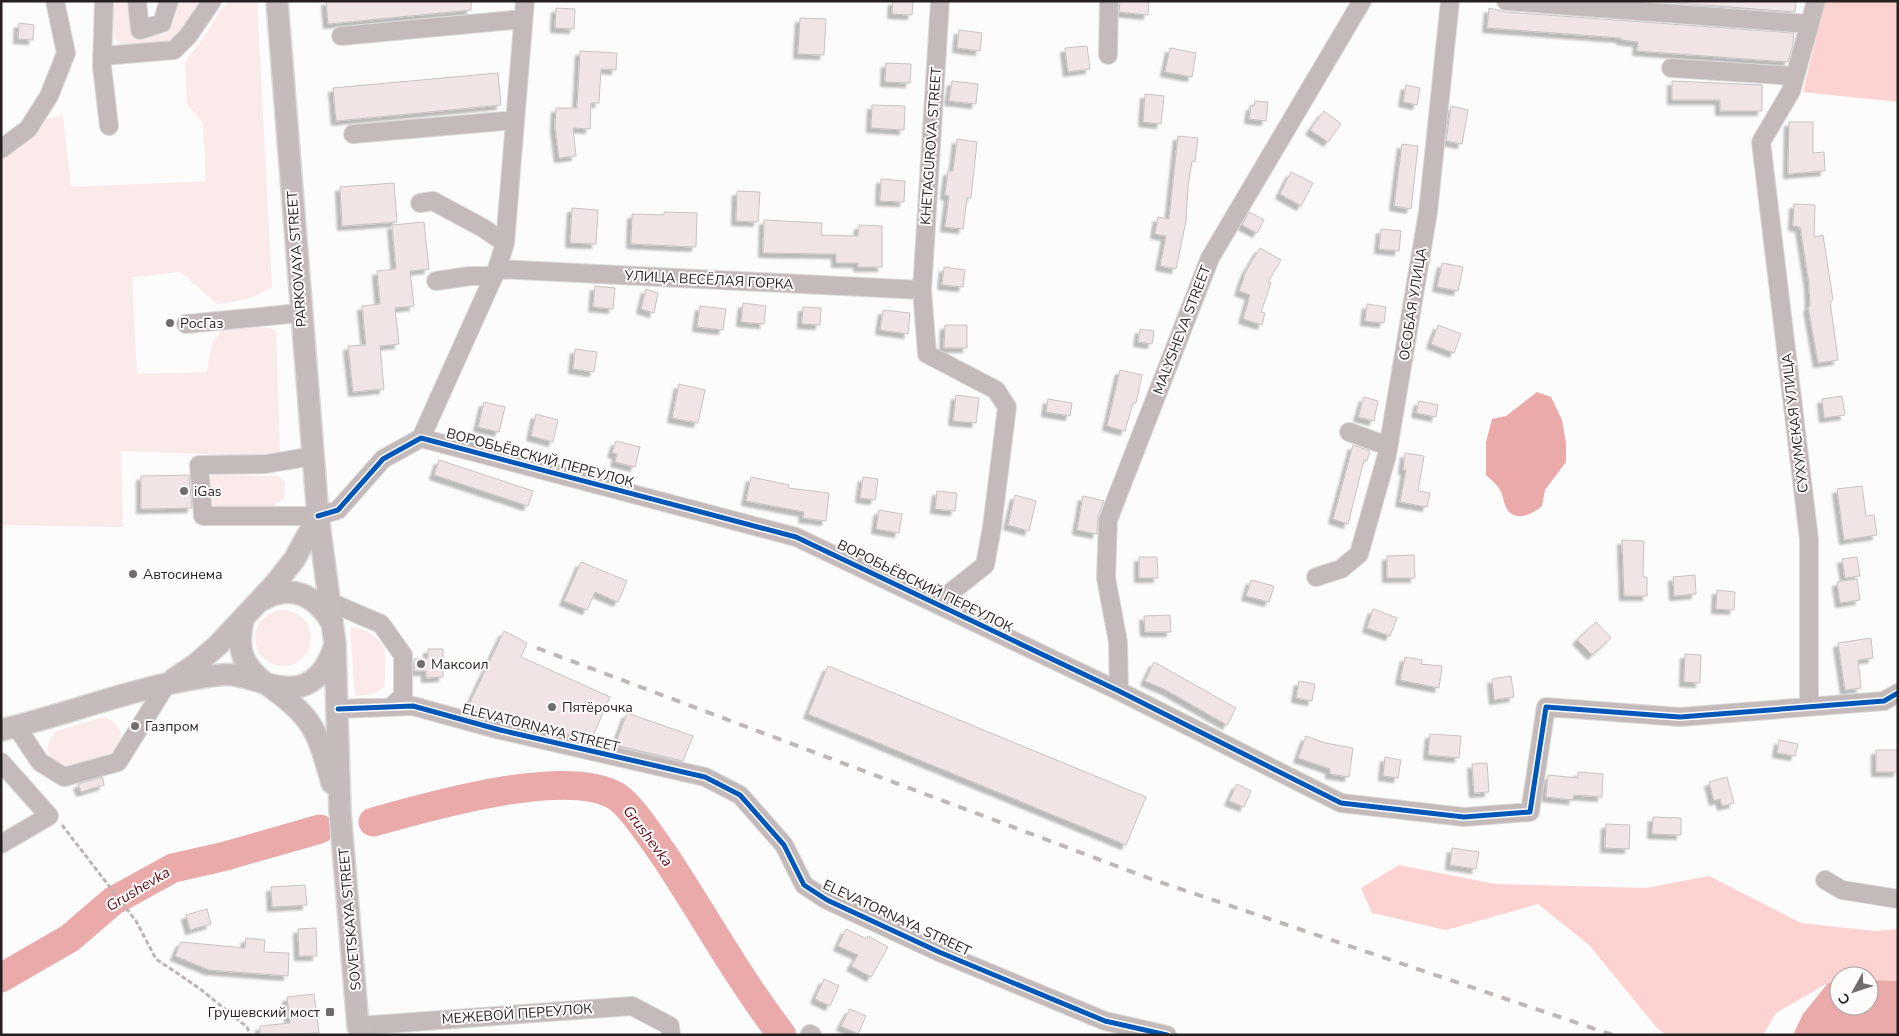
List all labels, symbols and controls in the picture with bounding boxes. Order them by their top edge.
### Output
street label: KHETAGUROVA STREET [916,66,946,226]
street label: PARKOVAYA STREET [283,190,311,328]
street label: ОСОБАЯ УЛИЦА [1395,246,1431,362]
street label: MALYSHEVA STREET [1149,262,1216,397]
street label: УЛИЦА ВЕСЁЛАЯ ГОРКА [623,266,794,294]
place label: РосГаз [180,314,223,333]
marker: РосГаз [164,317,176,329]
street label: СУХУМСКАЯ УЛИЦА [1777,352,1813,494]
street label: ВОРОБЬЁВСКИЙ ПЕРЕУЛОК [444,424,636,492]
place label: iGas [194,482,222,501]
marker: iGas [178,485,190,497]
street label: ВОРОБЬЁВСКИЙ ПЕРЕУЛОК [834,535,1016,637]
place label: Автосинема [143,565,223,584]
marker: Автосинема [127,568,139,580]
place label: Максоил [431,655,489,674]
marker: Максоил [415,658,427,670]
place label: Пятёрочка [562,698,633,717]
street label: ELEVATORNAYA STREET [460,699,622,757]
marker: Пятёрочка [546,701,558,713]
place label: Газпром [145,717,199,736]
marker: Газпром [129,720,141,732]
water label: Grushevka [619,801,677,871]
street label: SOVETSKAYA STREET [334,846,366,991]
water label: Grushevka [102,862,174,916]
street label: ELEVATORNAYA STREET [820,875,975,961]
north arrow [1829,966,1879,1016]
text: С [1834,989,1855,1009]
street label: МЕЖЕВОЙ ПЕРЕУЛОК [441,999,593,1029]
place label: Грушевский мост [208,1003,321,1022]
marker: Грушевский мост [324,1006,336,1018]

